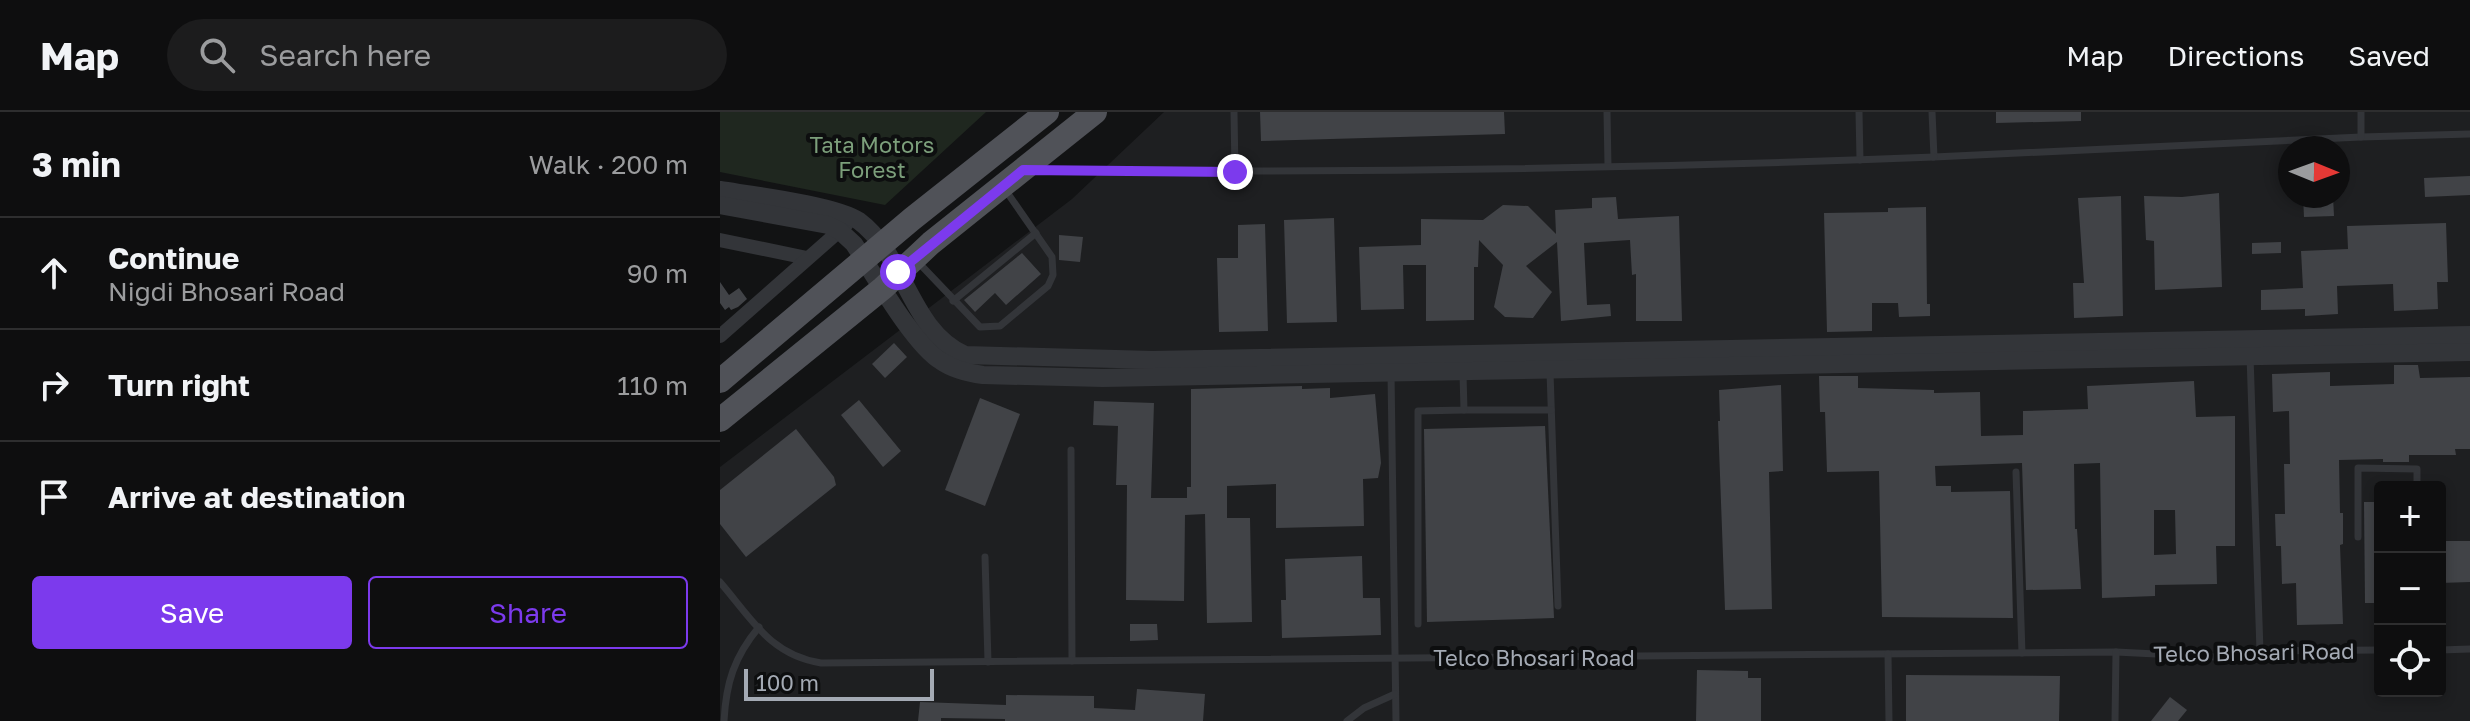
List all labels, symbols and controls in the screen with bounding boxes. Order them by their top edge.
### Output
search box [167,19,727,91]
text: Map [40,33,119,78]
icon: search [195,33,239,77]
text: Search here [259,37,431,73]
text: Map [2066,39,2123,72]
text: Directions [2167,39,2304,72]
text: Saved [2348,39,2430,72]
park label: Tata Motors Forest [810,131,934,183]
north arrow [2278,136,2350,208]
text: 3 min [32,144,121,184]
text: Walk · 200 m [529,149,688,180]
route end [1217,154,1253,190]
text: Continue [108,240,239,276]
icon: ahead [32,251,76,295]
route start [880,254,916,290]
text: 90 m [627,258,688,289]
text: Nigdi Bhosari Road [108,276,345,307]
icon: right [32,363,76,407]
text: Turn right [108,367,250,403]
text: 110 m [617,370,688,401]
icon: arrive [32,475,76,519]
text: Arrive at destination [108,479,405,515]
map controls [2374,481,2446,697]
button: + [2374,481,2446,553]
button: − [2374,553,2446,625]
button: Save [32,576,352,649]
button: Share [368,576,688,649]
button: locate [2374,625,2446,697]
street label: Telco Bhosari Road [2153,637,2355,667]
street label: Telco Bhosari Road [1433,644,1635,671]
scale bar [744,665,934,701]
text: 100 m [756,669,819,696]

